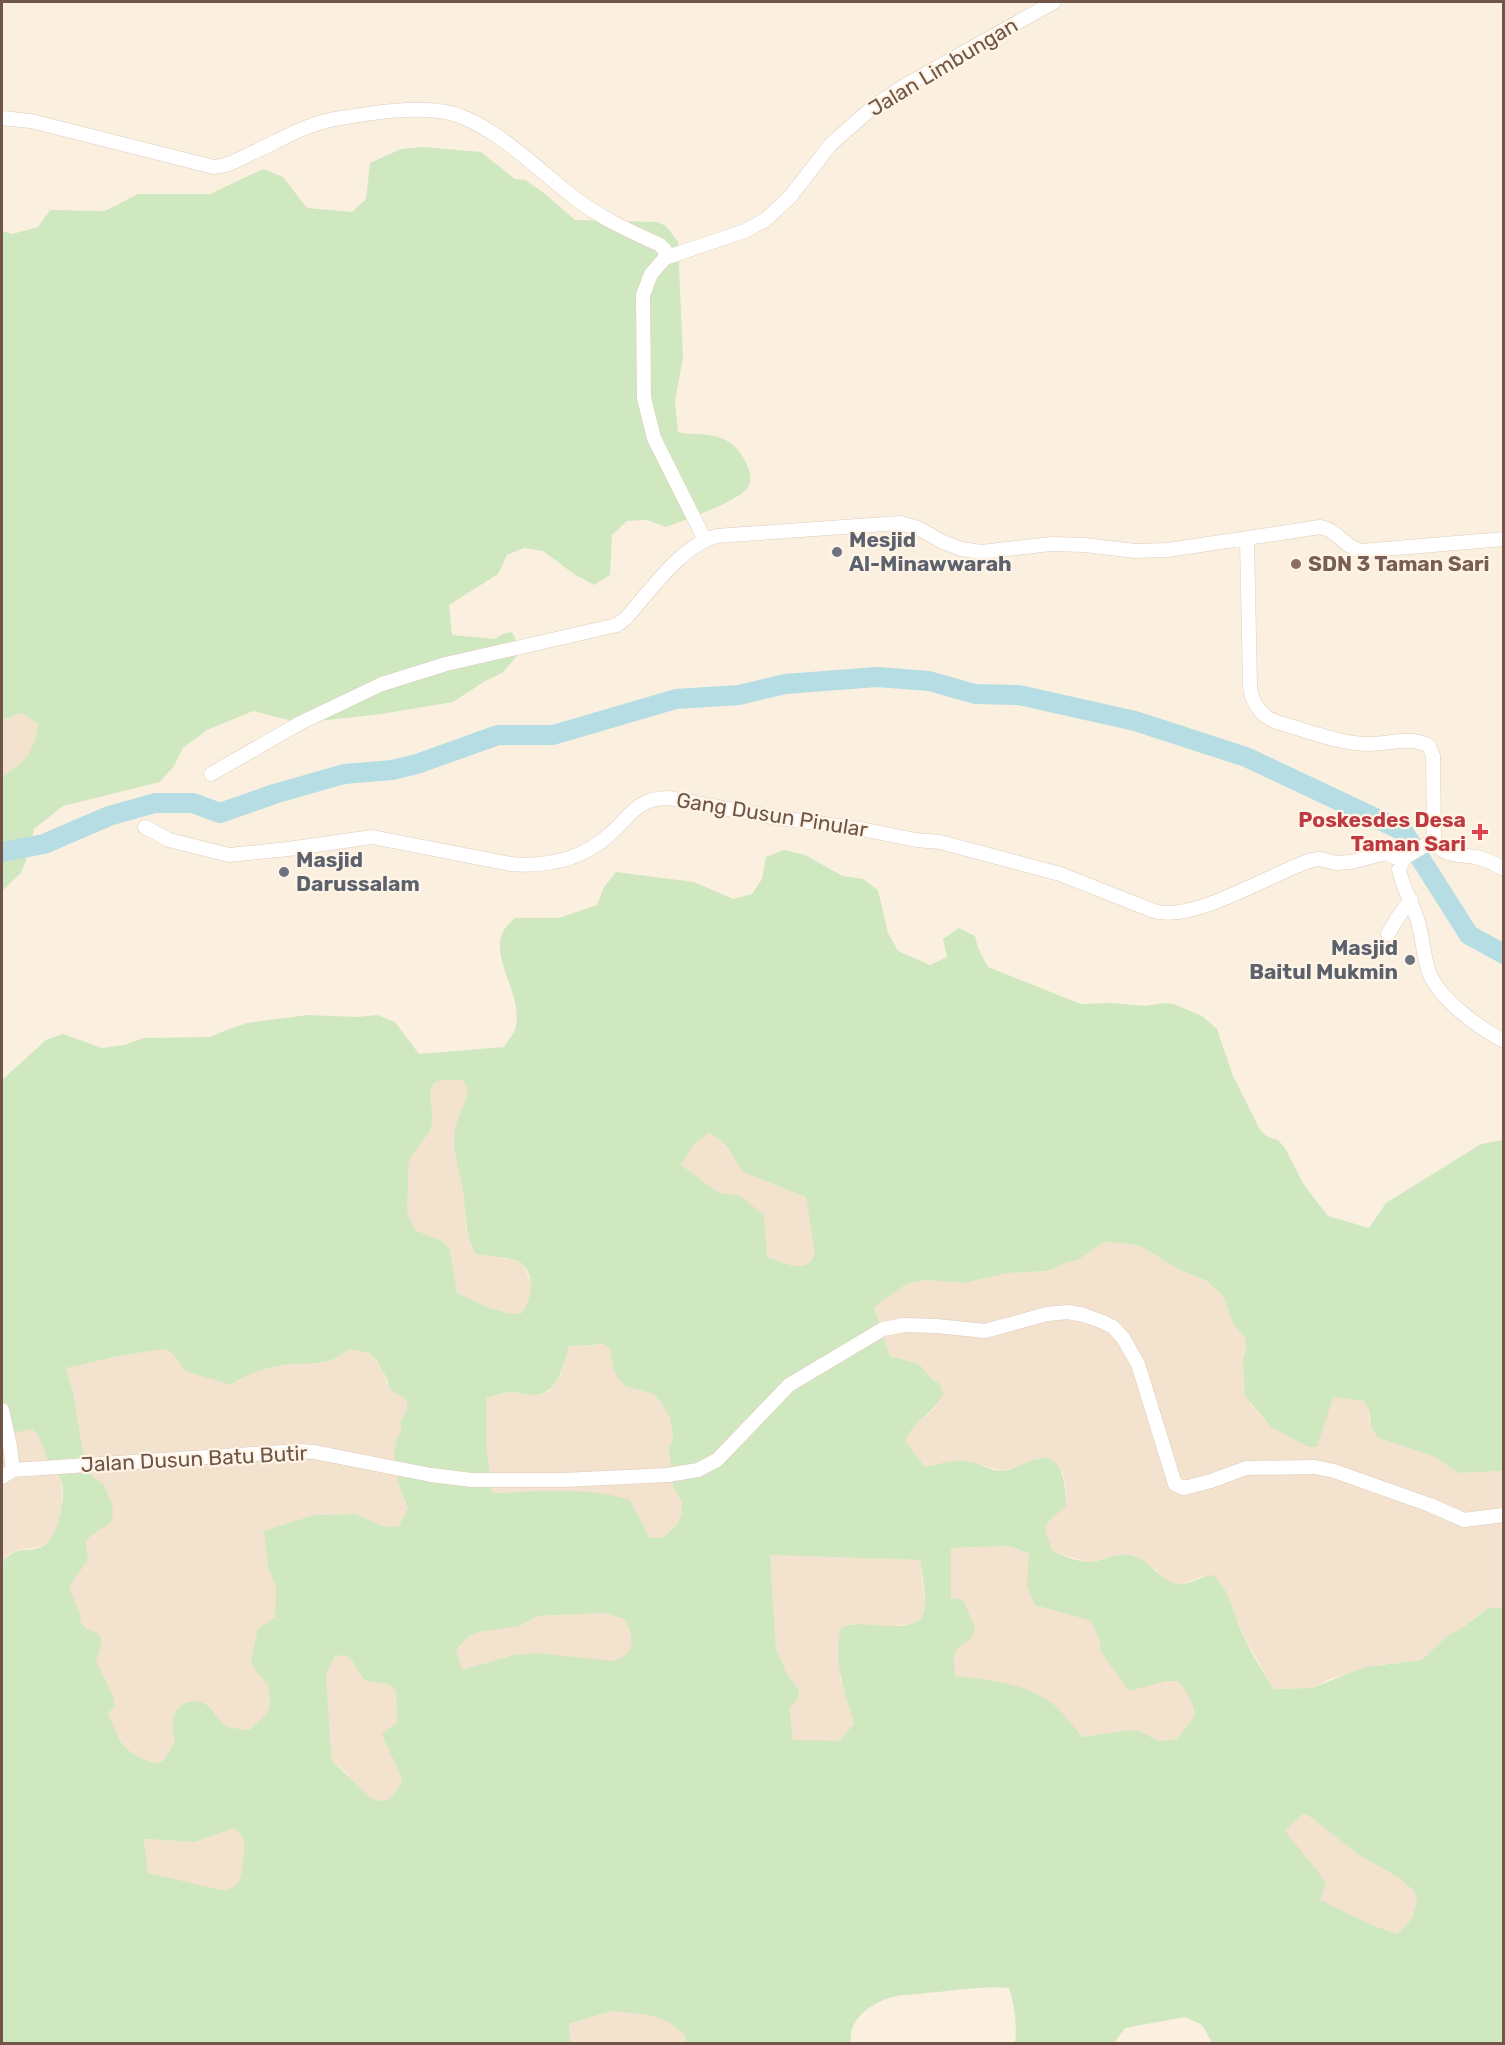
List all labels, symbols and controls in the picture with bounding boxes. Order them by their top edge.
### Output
street label: Jalan Limbungan [864,12,1022,121]
place label: Mesjid Al-Minawwarah [849,527,1012,576]
marker: Mesjid Al-Minawwarah [830,545,844,559]
place label: SDN 3 Taman Sari [1308,551,1490,576]
marker: SDN 3 Taman Sari [1289,557,1303,571]
street label: Gang Dusun Pinular [675,787,869,842]
place label: Poskesdes Desa Taman Sari [1298,807,1466,856]
marker: Poskesdes Desa Taman Sari [1471,823,1489,841]
place label: Masjid Darussalam [296,847,420,896]
marker: Masjid Darussalam [277,865,291,879]
place label: Masjid Baitul Mukmin [1249,935,1398,984]
marker: Masjid Baitul Mukmin [1403,953,1417,967]
street label: Jalan Dusun Batu Butir [80,1440,308,1477]

